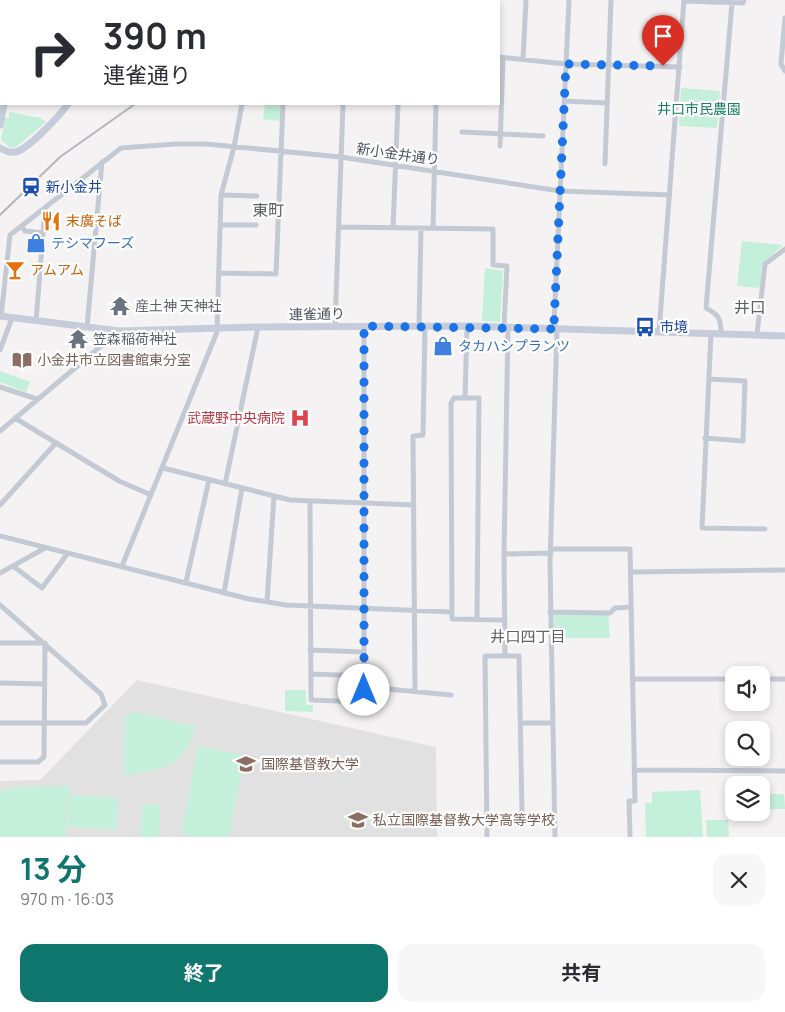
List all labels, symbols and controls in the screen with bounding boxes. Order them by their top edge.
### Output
text: 390 m [103,12,207,60]
pin [642,15,684,66]
icon: right [20,20,85,85]
icon: arrive [649,22,677,50]
text: 連雀通り [103,60,191,90]
park label: 井口市民農園 [657,99,741,118]
street label: 新小金井通り [355,138,441,169]
station icon: 新小金井 [20,176,42,198]
place label: 新小金井 [46,177,102,196]
district label: 東町 [252,199,284,221]
restaurant icon: 末廣そば [40,210,62,232]
place label: 末廣そば [66,211,122,230]
shop icon: テシマフーズ [25,232,47,254]
place label: テシマフーズ [51,233,134,252]
bar icon: アムアム [4,259,26,281]
place label: アムアム [30,260,84,279]
temple icon: 産土神 天神社 [109,295,131,317]
place label: 産土神 天神社 [135,296,222,315]
district label: 井口 [734,296,766,318]
street label: 連雀通り [289,304,345,323]
bus stop icon: 市境 [634,316,656,338]
place label: 市境 [660,317,688,336]
temple icon: 笠森稲荷神社 [67,328,89,350]
place label: 笠森稲荷神社 [93,329,177,348]
shop icon: タカハシプランツ [432,335,454,357]
place label: タカハシプランツ [458,336,570,355]
library icon: 小金井市立図書館東分室 [11,349,33,371]
place label: 小金井市立図書館東分室 [37,350,191,369]
hospital icon: 武蔵野中央病院 [289,407,311,429]
place label: 武蔵野中央病院 [187,408,285,427]
district label: 井口四丁目 [490,626,566,647]
position arrow [337,663,389,715]
map controls [725,666,770,821]
button: sound [725,666,770,711]
button: search [725,721,770,766]
school or university icon: 国際基督教大学 [235,753,257,775]
place label: 国際基督教大学 [261,754,359,773]
button: layers [725,776,770,821]
school or university icon: 私立国際基督教大学高等学校 [347,809,369,831]
place label: 私立国際基督教大学高等学校 [373,810,555,829]
text: 13 分 [20,848,87,889]
button: close [713,854,765,906]
text: 970 m · 16:03 [20,888,114,910]
button: 終了 [20,944,388,1002]
button: 共有 [398,944,765,1002]

